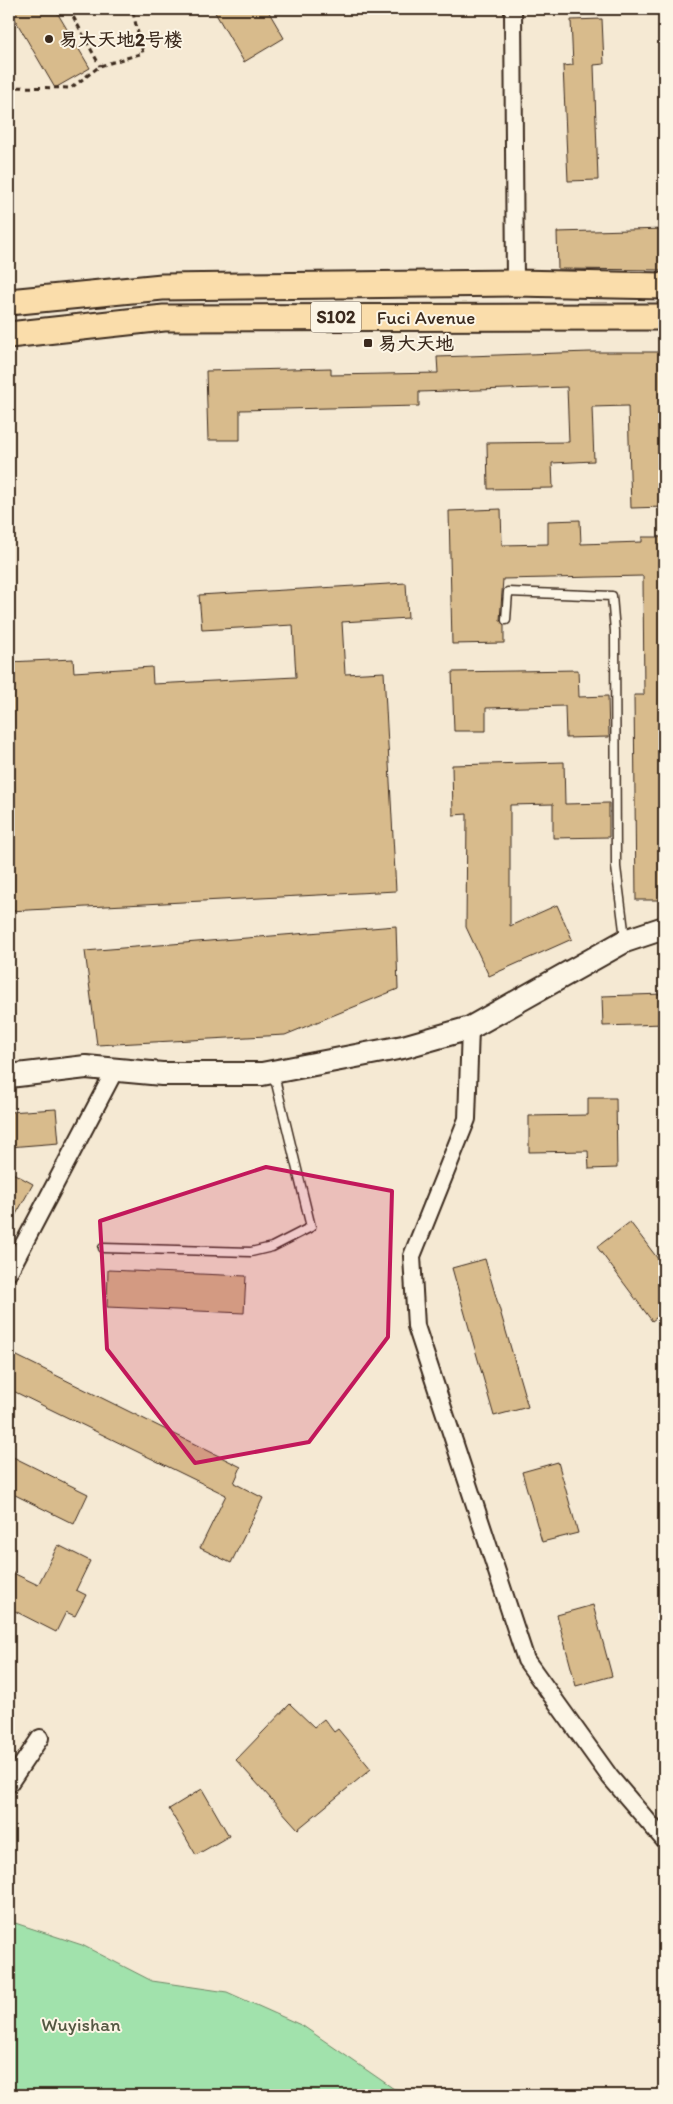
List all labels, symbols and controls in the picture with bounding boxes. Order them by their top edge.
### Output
place label: 易大天地2号楼 [59,28,183,51]
marker: 易大天地2号楼 [43,33,55,45]
road number: S102 [311,302,361,332]
street label: Fuci Avenue [377,306,475,329]
place label: 易大天地 [378,332,454,355]
marker: 易大天地 [362,337,374,349]
park label: Wuyishan [41,2013,121,2036]

